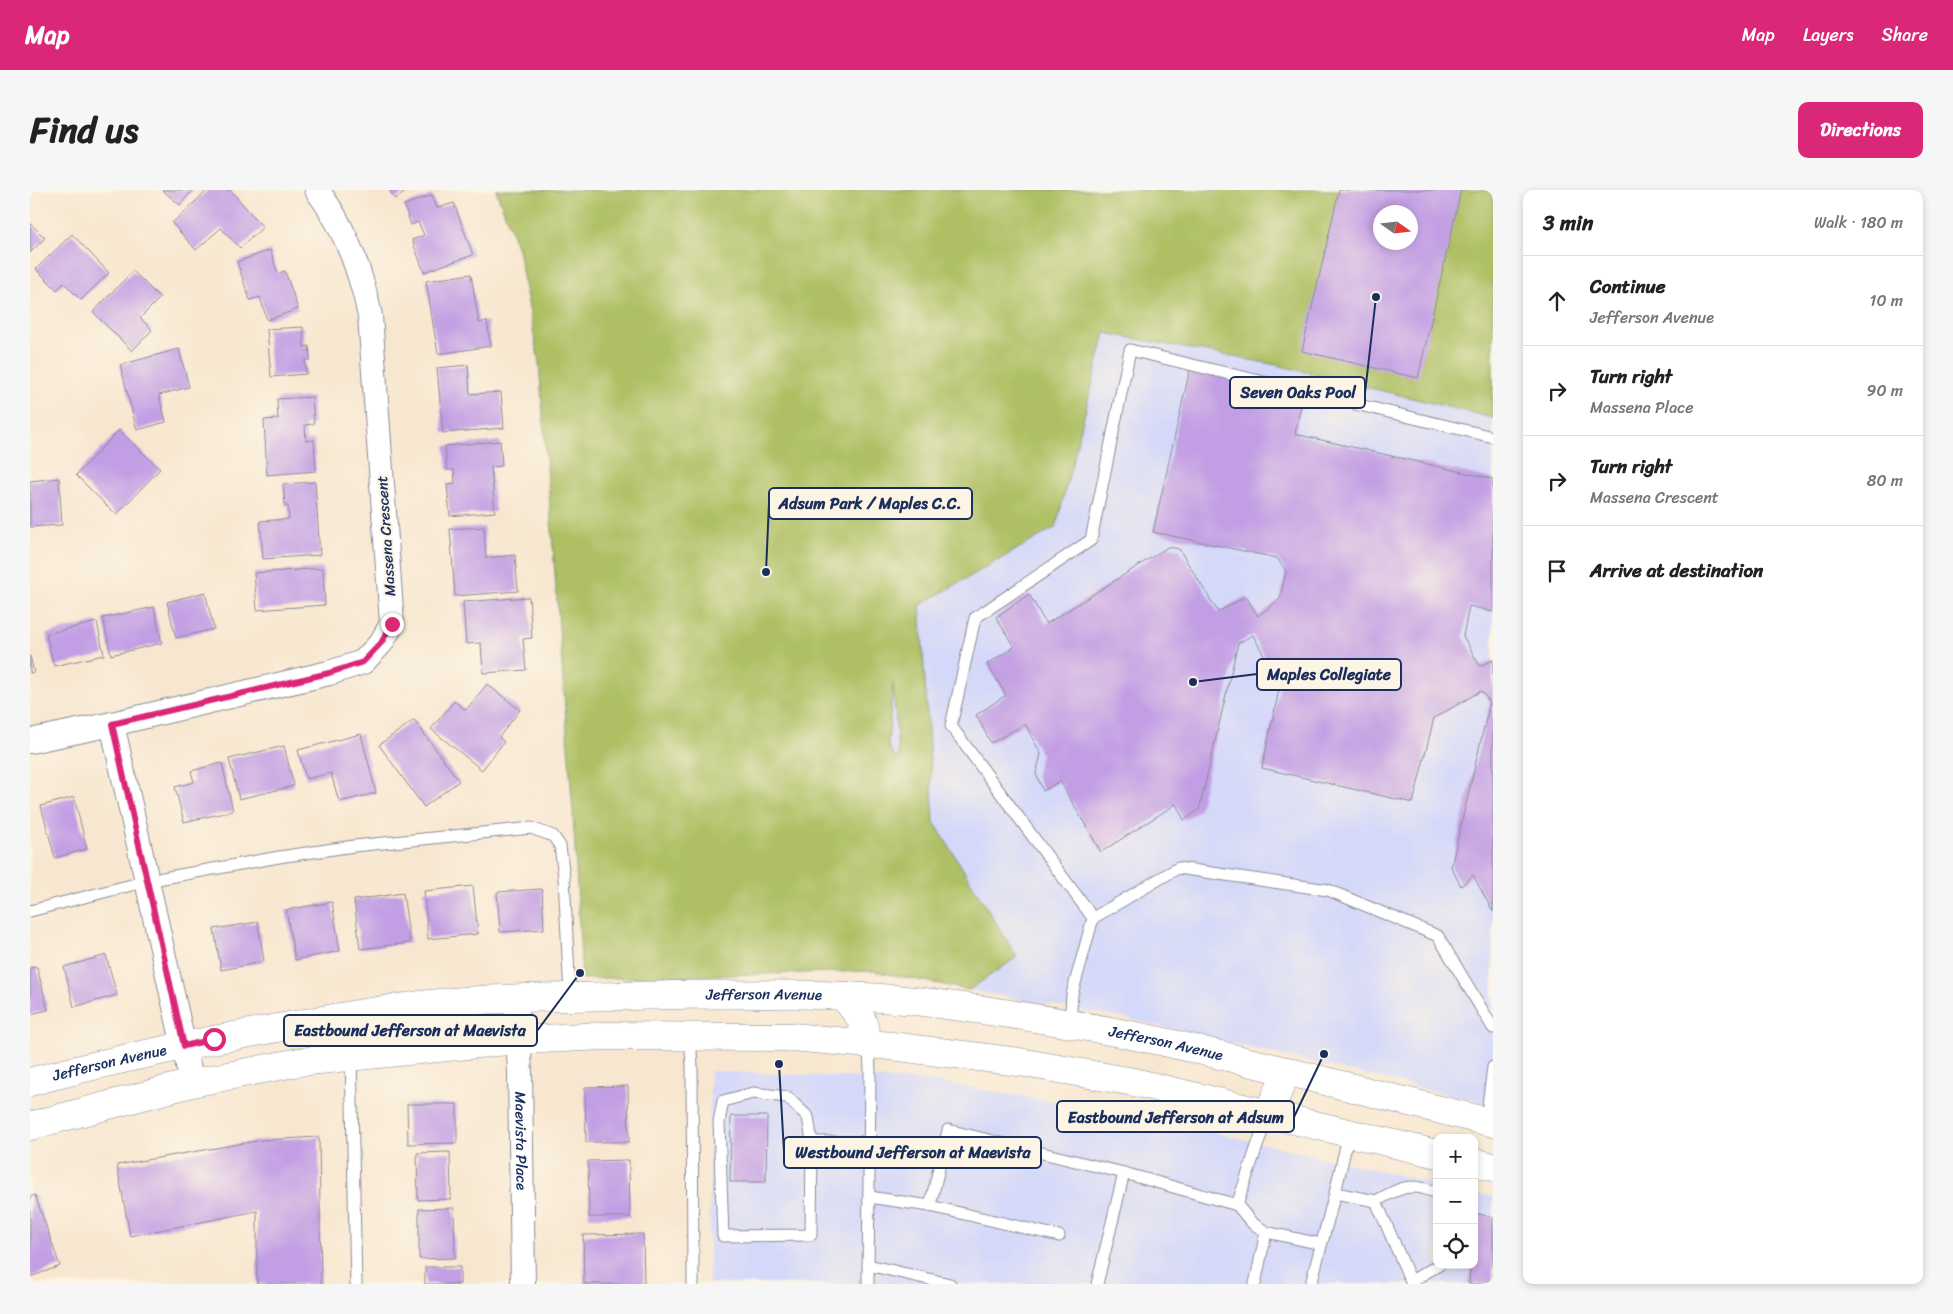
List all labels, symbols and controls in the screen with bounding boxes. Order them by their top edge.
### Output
text: Map [25,14,69,56]
text: Map [1742,19,1775,51]
text: Layers [1803,19,1854,51]
text: Share [1882,19,1928,51]
text: Find us [30,99,138,161]
button: Directions [1798,102,1923,158]
text: 3 min [1543,204,1593,242]
north arrow [1373,205,1418,250]
text: Walk · 180 m [1814,208,1903,237]
text: Continue [1590,270,1666,303]
text: 10 m [1870,286,1903,315]
icon: ahead [1543,287,1571,315]
text: Jefferson Avenue [1590,303,1714,332]
text: Turn right [1590,360,1672,393]
text: 90 m [1867,376,1903,405]
callout: Seven Oaks Pool [1230,377,1365,408]
icon: right [1543,377,1571,405]
text: Seven Oaks Pool [1239,378,1357,407]
text: Massena Place [1590,393,1693,422]
text: Turn right [1590,450,1672,483]
text: 80 m [1867,466,1903,495]
icon: right [1543,467,1571,495]
street label: Massena Crescent [369,474,403,597]
text: Massena Crescent [1590,483,1719,512]
callout: Adsum Park / Maples C.C. [769,488,972,519]
text: Adsum Park / Maples C.C. [777,489,962,518]
text: Arrive at destination [1590,554,1763,587]
icon: arrive [1543,557,1571,585]
route end [381,613,404,636]
callout: Maples Collegiate [1257,659,1401,690]
text: Maples Collegiate [1266,660,1392,689]
street label: Jefferson Avenue [705,981,822,1008]
callout: Eastbound Jefferson at Maevista [284,1015,537,1046]
text: Eastbound Jefferson at Maevista [294,1016,527,1045]
street label: Jefferson Avenue [1106,1018,1226,1068]
route start [203,1028,226,1051]
street label: Jefferson Avenue [49,1037,169,1089]
street label: Maevista Place [507,1091,535,1190]
callout: Eastbound Jefferson at Adsum [1057,1101,1294,1132]
text: Eastbound Jefferson at Adsum [1068,1103,1284,1132]
map controls [1433,1134,1478,1269]
button: + [1433,1134,1478,1179]
callout: Westbound Jefferson at Maevista [784,1137,1041,1168]
text: Westbound Jefferson at Maevista [795,1138,1032,1167]
button: − [1433,1179,1478,1224]
button: locate [1433,1224,1478,1269]

